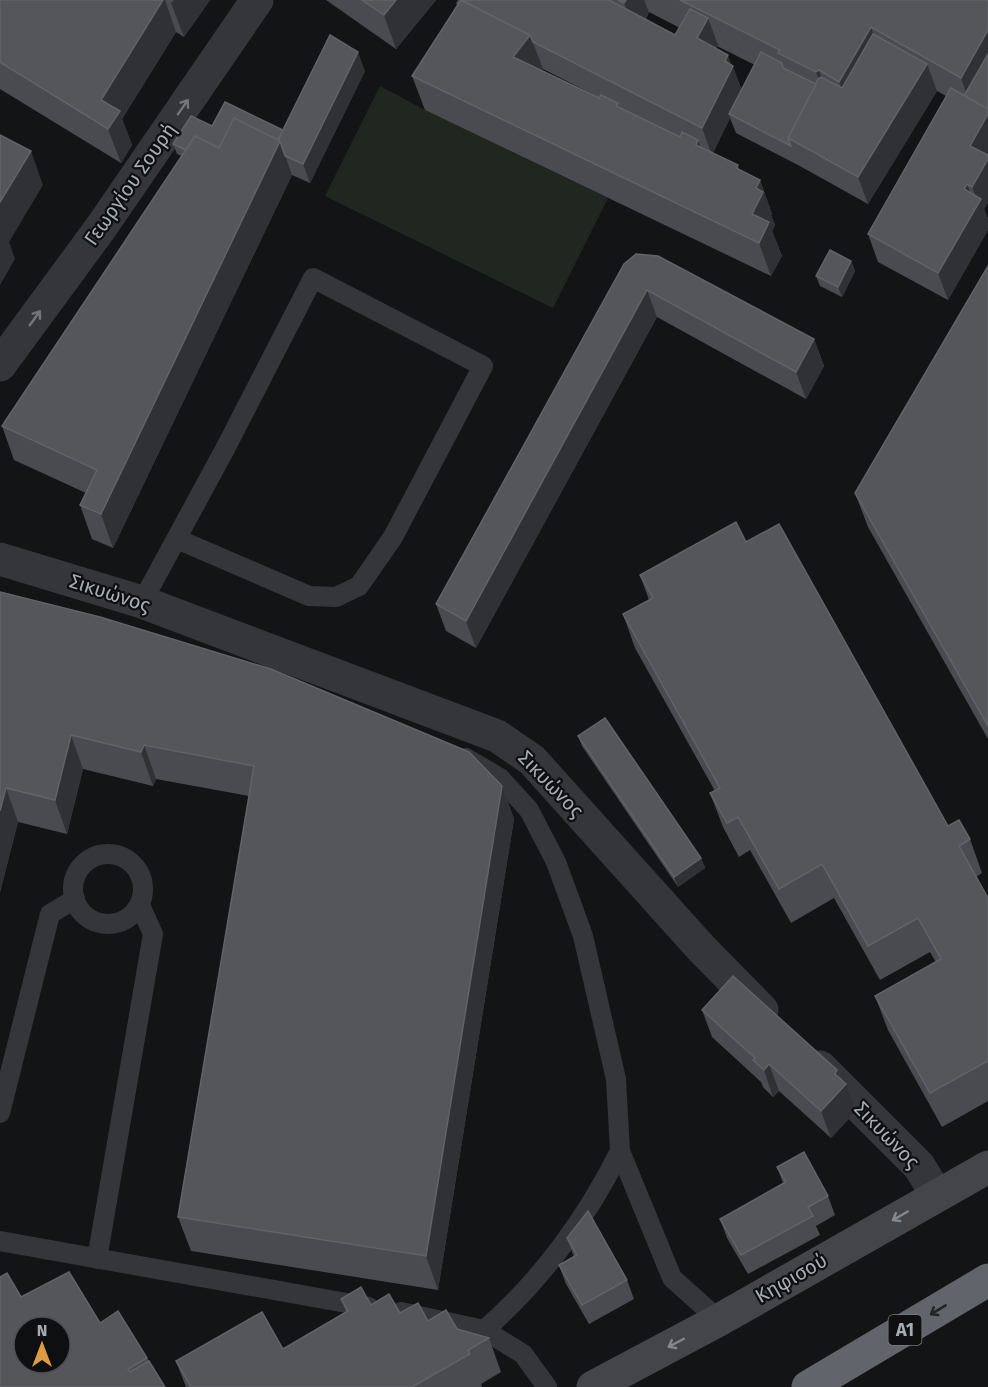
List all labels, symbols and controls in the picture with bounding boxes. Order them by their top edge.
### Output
one-way arrow [177,99,189,116]
street label: Γεωργίου Σουρή [79,118,181,250]
one-way arrow [28,310,41,326]
street label: Σικυώνος [67,569,153,617]
street label: Σικυώνος [513,746,589,822]
street label: Σικυώνος [849,1097,925,1173]
one-way arrow [892,1211,909,1223]
street label: Κηφισού [751,1248,831,1308]
one-way arrow [930,1305,947,1317]
north arrow [12,1315,72,1375]
road number: Α1 [888,1315,922,1345]
text: N [37,1321,47,1340]
one-way arrow [667,1338,685,1349]

